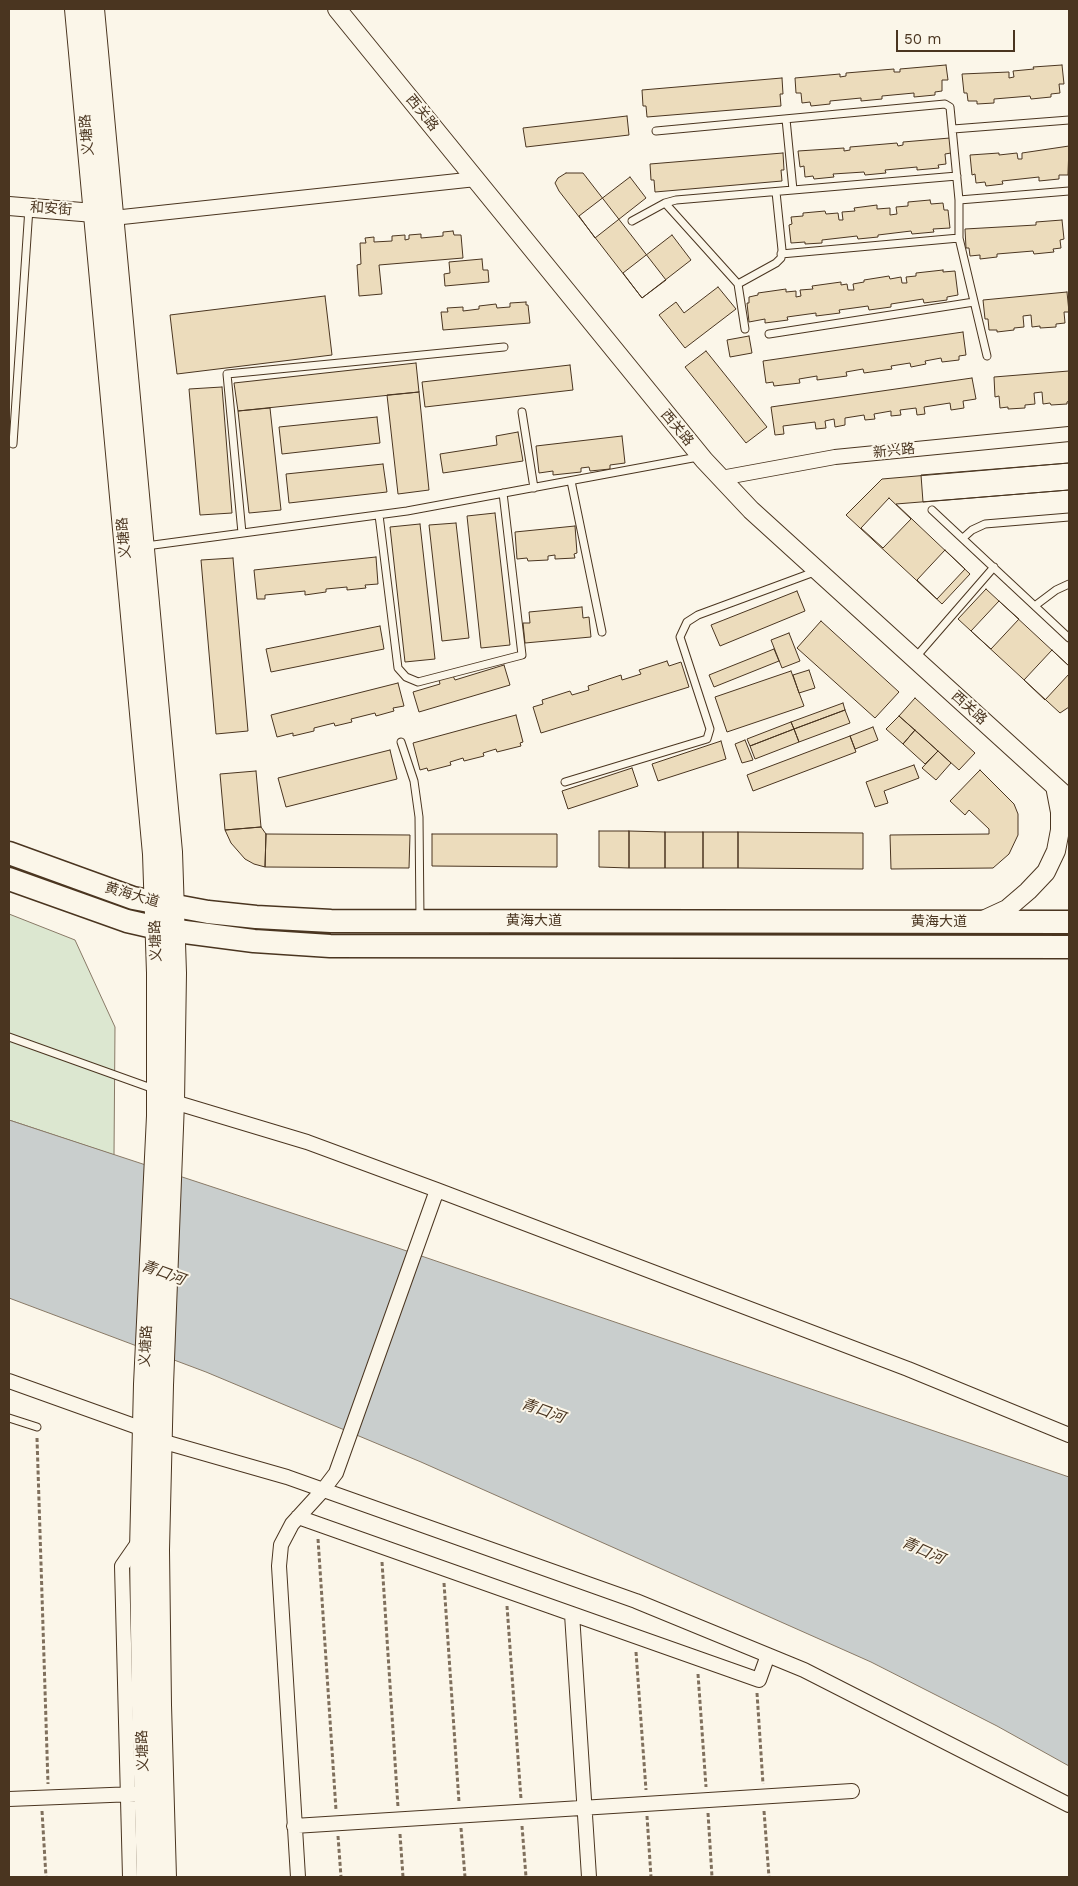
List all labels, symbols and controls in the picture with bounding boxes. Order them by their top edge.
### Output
scale bar [898,20,1017,52]
text: 50 m [904,30,941,48]
street label: 西关路 [402,91,442,135]
street label: 义塘路 [77,113,97,157]
street label: 和安街 [29,199,73,219]
street label: 西关路 [657,407,697,449]
street label: 新兴路 [872,440,916,462]
street label: 义塘路 [114,516,134,560]
street label: 西关路 [948,688,990,728]
street label: 黄海大道 [103,879,161,911]
street label: 黄海大道 [506,913,562,929]
street label: 黄海大道 [911,914,967,930]
street label: 义塘路 [147,920,165,962]
water label: 青口河 [139,1257,187,1289]
street label: 义塘路 [137,1325,155,1367]
water label: 青口河 [519,1395,567,1427]
water label: 青口河 [899,1534,947,1568]
street label: 义塘路 [134,1730,152,1772]

